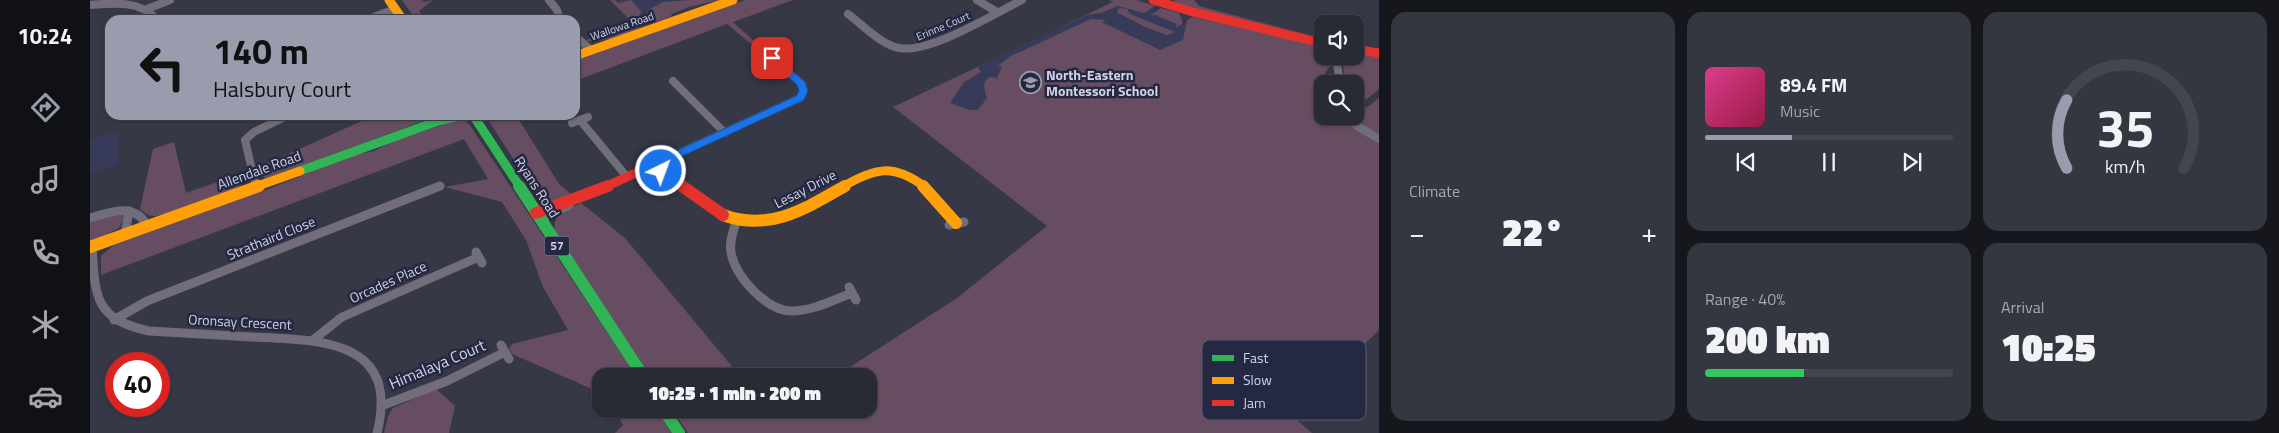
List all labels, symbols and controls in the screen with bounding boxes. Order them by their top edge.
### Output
street label: Erinne Court [914,7,973,45]
street label: Wallowa Road [588,8,656,44]
map controls [1314,15,1364,125]
button: sound [1314,15,1364,65]
text: 10:24 [18,19,72,53]
text: 140 m [213,24,309,78]
icon: left [130,35,195,100]
pin [751,37,793,79]
icon: arrive [758,44,786,72]
place label: North-Eastern Montessori School [1046,64,1158,101]
text: 89.4 FM [1780,70,1847,99]
school or university icon: North-Eastern Montessori School [1018,71,1042,95]
text: Halsbury Court [213,72,351,106]
button: search [1314,75,1364,125]
text: 35 [2096,88,2154,167]
icon: directions [28,90,63,125]
text: Music [1780,99,1820,123]
position arrow [634,144,686,196]
street label: Allendale Road [214,145,304,194]
icon: previous [1732,148,1760,176]
icon: pause [1815,148,1843,176]
icon: next [1898,148,1926,176]
street label: Ryans Road [510,152,565,222]
text: km/h [2105,153,2145,180]
icon: music [28,162,63,197]
street label: Lesay Drive [770,164,840,213]
text: Climate [1409,179,1460,203]
text: 22° [1502,203,1564,261]
street label: Strathaird Close [223,210,318,265]
text: − [1409,211,1425,254]
text: + [1641,211,1657,254]
icon: phone [28,235,63,270]
road number: 57 [544,237,570,256]
street label: Orcades Place [346,255,430,308]
text: Range · 40% [1705,287,1785,311]
text: Arrival [2001,295,2044,319]
icon: climate [28,307,63,342]
street label: Oronsay Crescent [188,308,292,335]
text: 200 km [1705,310,1830,368]
text: 10:25 [2001,318,2096,376]
street label: Himalaya Court [385,333,489,395]
legend [1202,340,1366,420]
text: Fast [1243,347,1268,368]
speed limit sign: 40 [105,352,170,417]
text: Slow [1243,369,1272,390]
text: 10:25 · 1 min · 200 m [648,378,821,407]
icon: car [28,379,63,414]
text: Jam [1243,392,1266,413]

